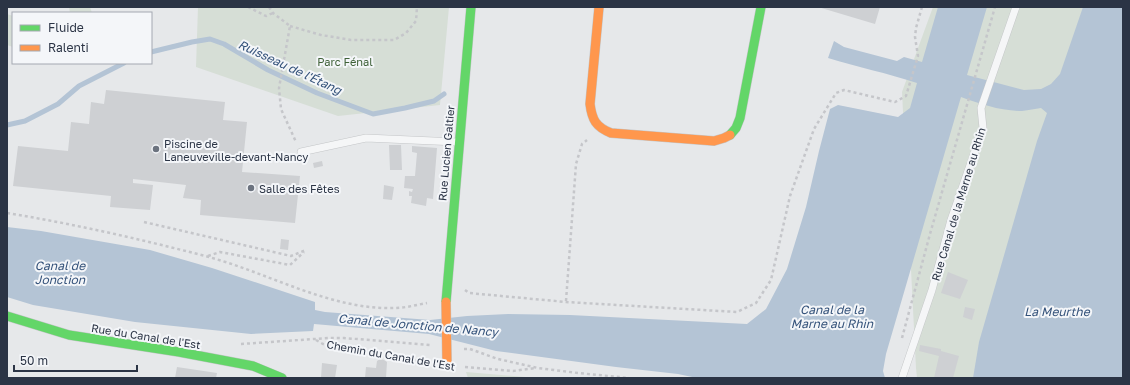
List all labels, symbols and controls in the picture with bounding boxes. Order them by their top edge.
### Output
legend [12,12,152,64]
text: Fluide [48,20,84,35]
water label: Ruisseau de l'Étang [236,37,345,98]
text: Ralenti [48,40,89,55]
park label: Parc Fénal [317,55,373,68]
street label: Rue Lucien Galtier [435,104,457,201]
street label: Rue Canal de la Marne au Rhin [928,126,988,282]
place label: Piscine de Laneuveville-devant-Nancy [164,137,308,163]
marker: Piscine de Laneuveville-devant-Nancy [151,144,161,154]
place label: Salle des Fêtes [259,182,340,195]
marker: Salle des Fêtes [246,183,256,193]
water label: Canal de Jonction [35,258,86,287]
water label: Canal de la Marne au Rhin [791,302,874,331]
water label: La Meurthe [1024,304,1091,319]
water label: Canal de Jonction de Nancy [337,311,501,340]
street label: Rue du Canal de l'Est [90,321,202,351]
street label: Chemin du Canal de l'Est [326,337,456,373]
scale bar [14,347,137,373]
text: 50 m [20,353,48,368]

